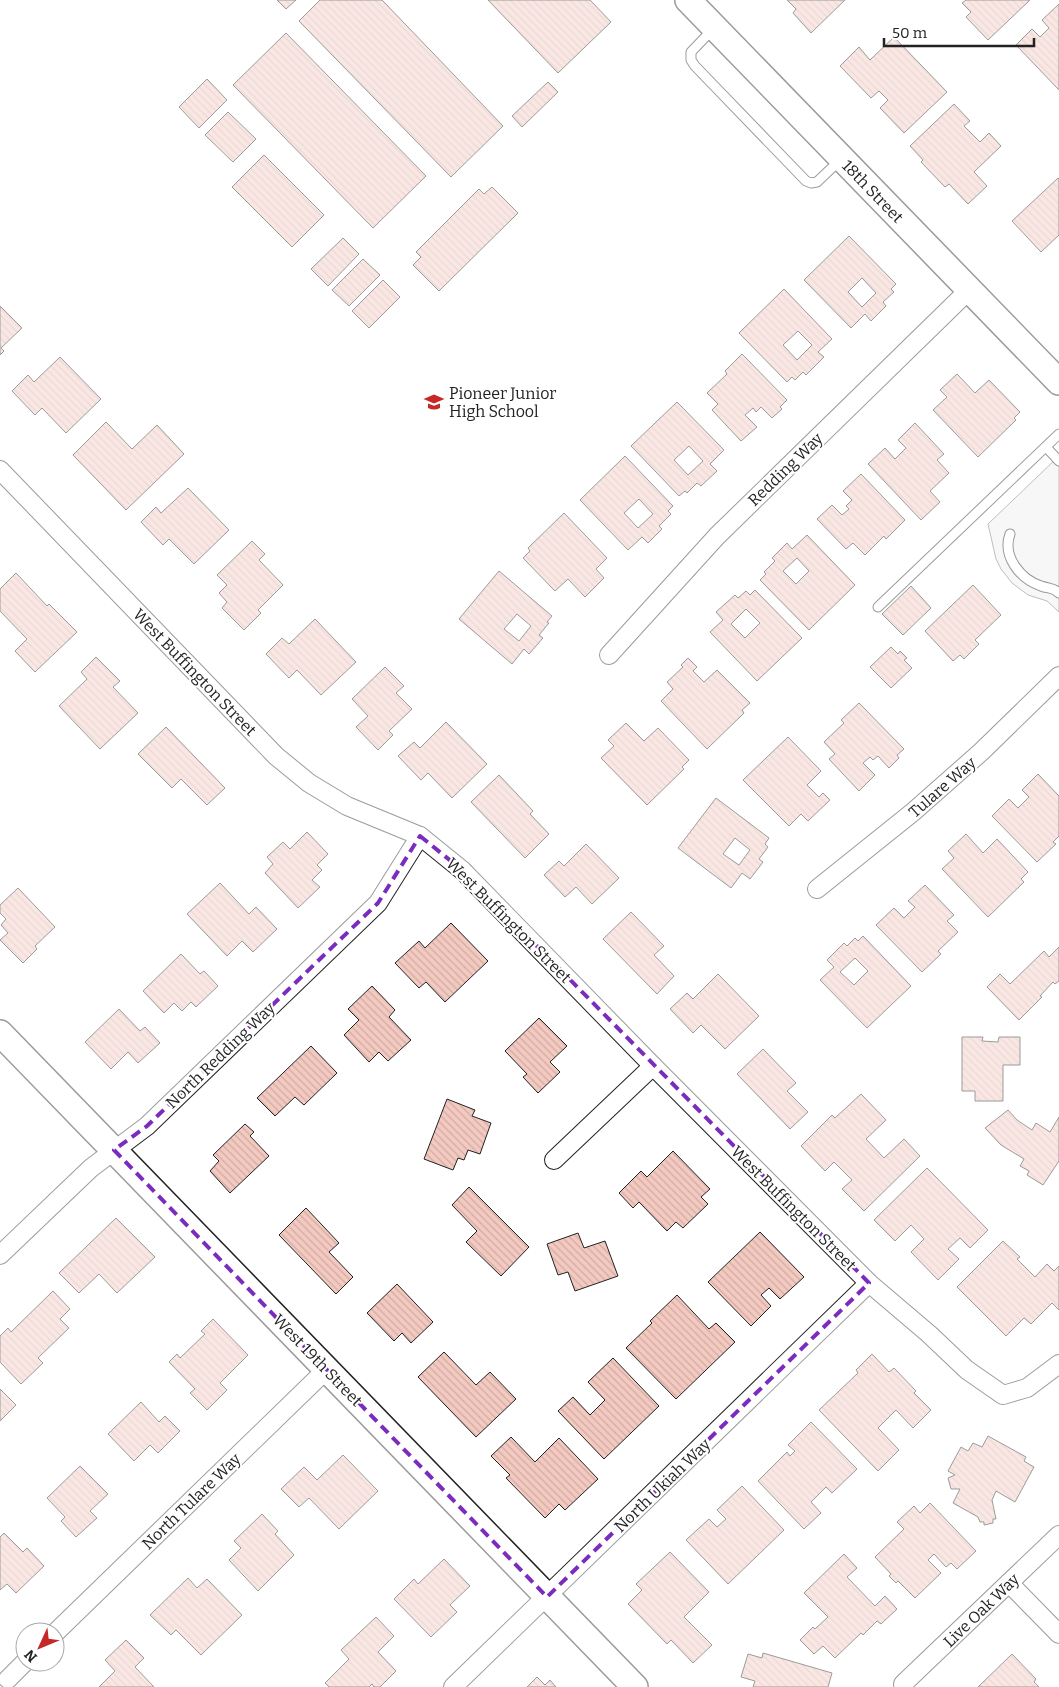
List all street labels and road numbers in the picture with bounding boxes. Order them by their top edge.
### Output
street label: 18th Street [838,156,907,227]
street label: Redding Way [744,429,827,510]
street label: West Buffington Street [129,605,260,740]
street label: Tulare Way [905,753,980,822]
street label: West Buffington Street [442,854,575,987]
street label: North Redding Way [162,998,279,1112]
street label: West Buffington Street [727,1142,860,1275]
street label: West 19th Street [269,1310,366,1410]
street label: North Ukiah Way [610,1434,715,1536]
street label: North Tulare Way [138,1449,245,1553]
street label: Live Oak Way [940,1569,1023,1651]

